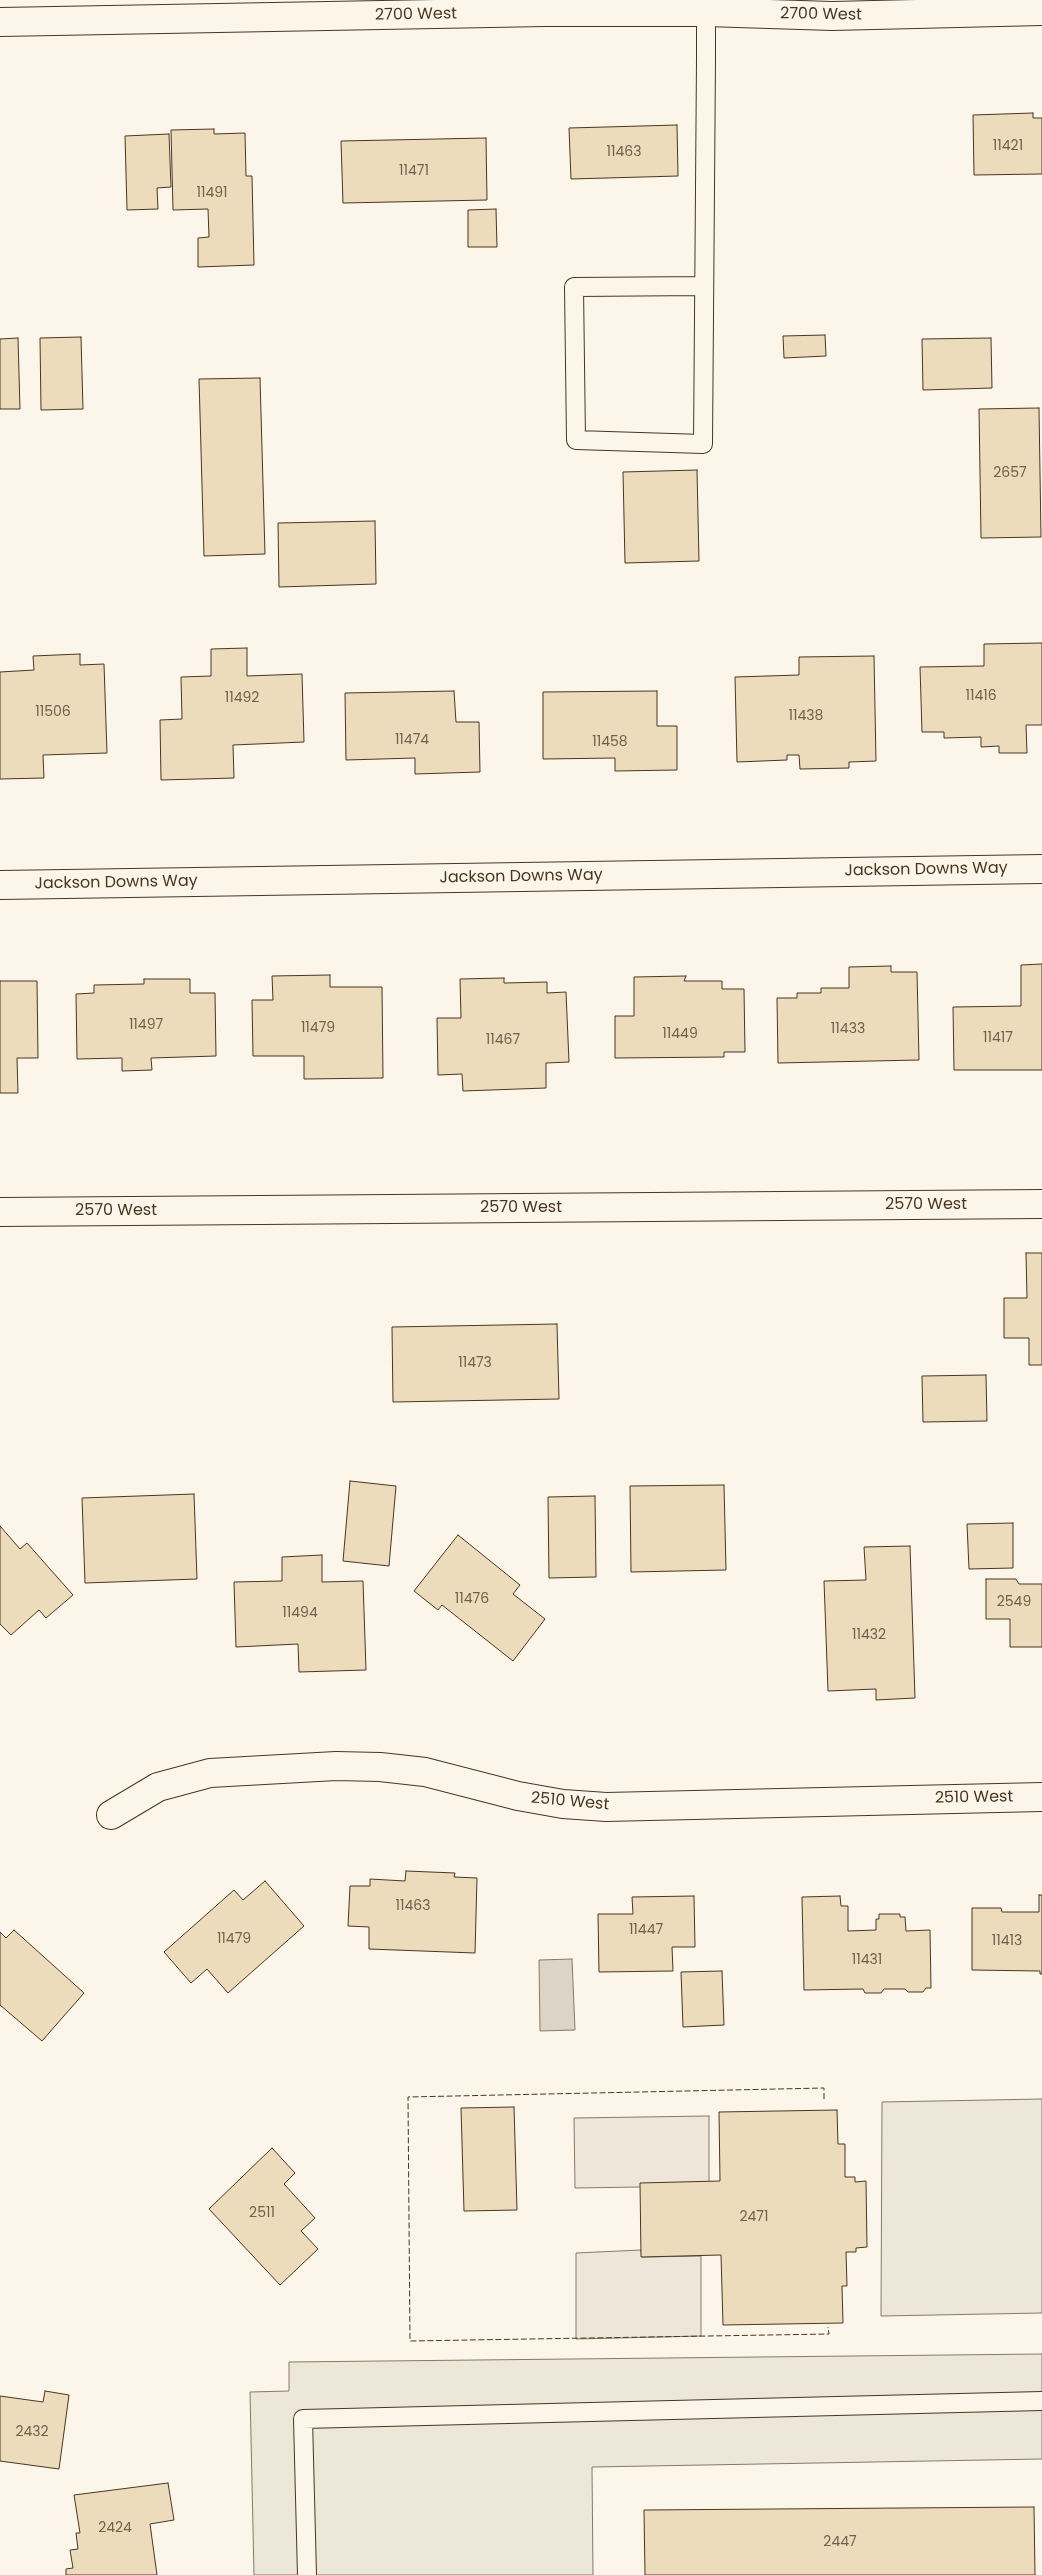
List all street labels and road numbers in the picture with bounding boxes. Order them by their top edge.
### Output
street label: 2700 West [375,5,457,25]
street label: 2700 West [780,5,862,25]
street label: Jackson Downs Way [844,859,1008,881]
street label: Jackson Downs Way [439,866,603,888]
street label: Jackson Downs Way [34,872,198,894]
street label: 2570 West [885,1195,967,1215]
street label: 2570 West [480,1198,562,1218]
street label: 2570 West [75,1201,157,1221]
street label: 2510 West [935,1788,1013,1808]
street label: 2510 West [530,1789,610,1815]

